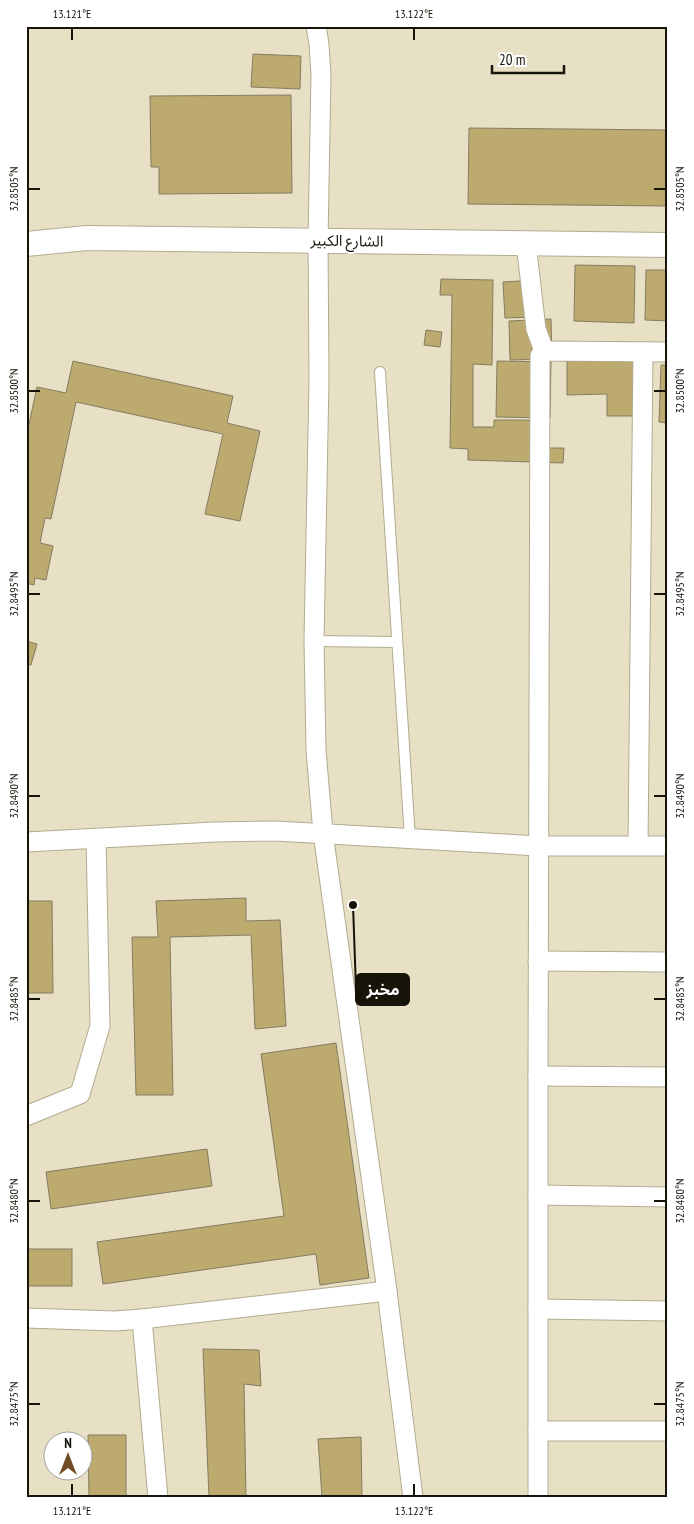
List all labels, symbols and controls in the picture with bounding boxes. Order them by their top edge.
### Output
text: 13.121°E [53,6,91,21]
text: 13.122°E [395,6,433,21]
scale bar [492,42,564,74]
text: 20 m [499,50,525,69]
text: 32.8505°N [6,166,21,212]
text: 32.8505°N [672,166,687,212]
street label: الشارع الكبير [309,230,383,254]
text: 32.8500°N [6,368,21,414]
text: 32.8500°N [672,368,687,414]
text: 32.8495°N [6,571,21,617]
text: 32.8495°N [672,571,687,617]
text: 32.8490°N [6,773,21,819]
text: 32.8490°N [672,773,687,819]
callout: مخبز [356,974,409,1005]
text: 32.8485°N [6,976,21,1022]
text: 32.8485°N [672,976,687,1022]
text: مخبز [365,979,400,999]
text: 32.8480°N [6,1178,21,1224]
text: 32.8480°N [672,1178,687,1224]
text: 32.8475°N [6,1381,21,1427]
text: 32.8475°N [672,1381,687,1427]
north arrow [42,1432,92,1482]
text: N [64,1434,72,1452]
text: 13.121°E [53,1503,91,1518]
text: 13.122°E [395,1503,433,1518]

